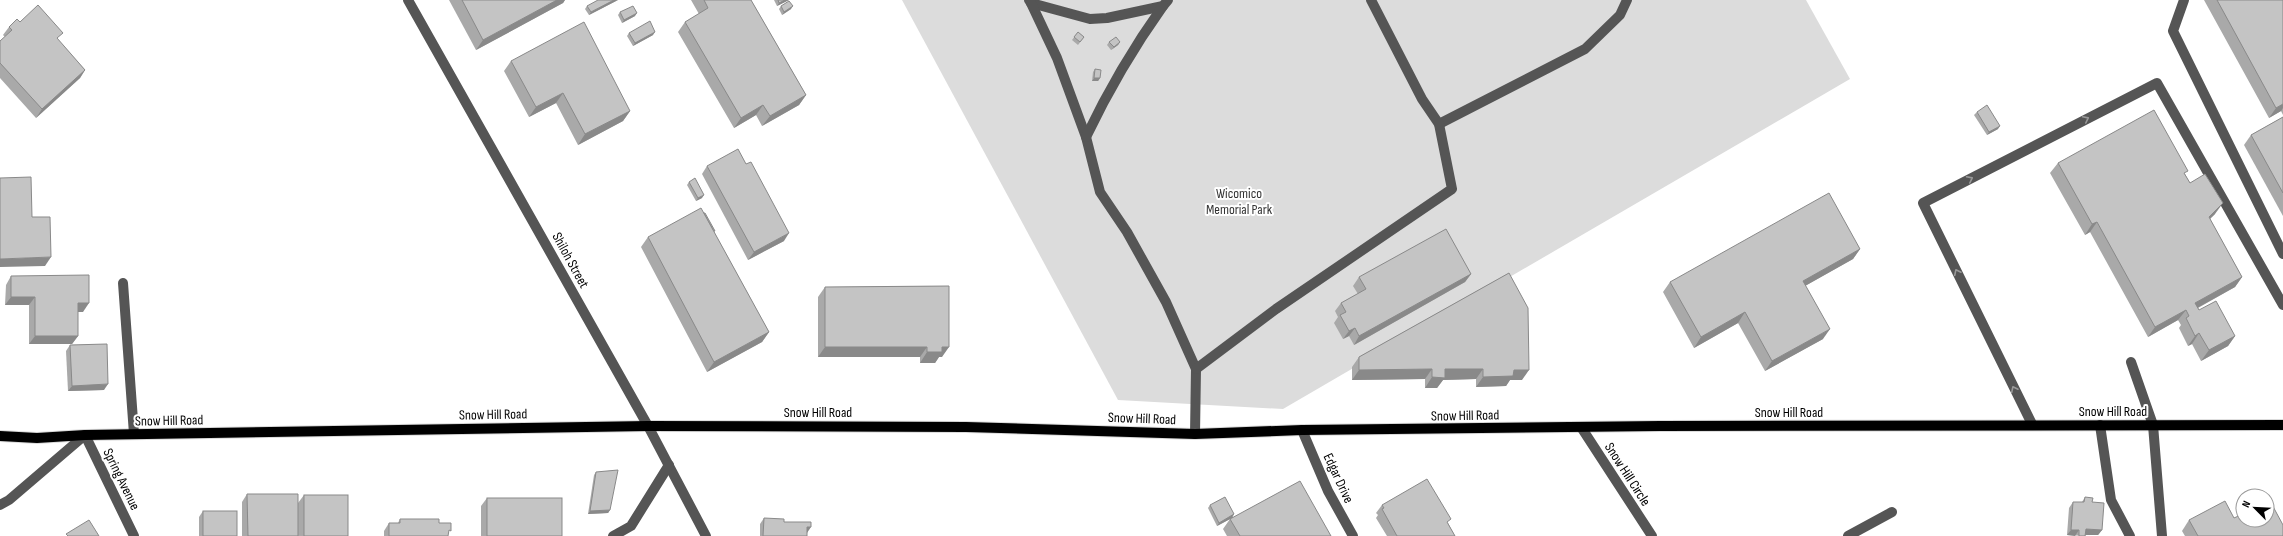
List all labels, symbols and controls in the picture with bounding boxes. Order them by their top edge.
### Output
one-way arrow [2082,117,2089,124]
one-way arrow [1966,176,1974,184]
park label: Wicomico Memorial Park [1206,185,1273,218]
street label: Shiloh Street [548,230,593,291]
one-way arrow [1954,269,1962,277]
one-way arrow [2012,386,2019,393]
street label: Snow Hill Road [2079,403,2147,420]
street label: Snow Hill Road [784,404,852,421]
street label: Snow Hill Road [1755,404,1823,421]
street label: Snow Hill Road [459,405,527,424]
street label: Snow Hill Road [1431,406,1499,425]
street label: Snow Hill Road [1108,409,1177,428]
street label: Snow Hill Road [135,411,203,430]
street label: Snow Hill Circle [1601,439,1654,509]
street label: Spring Avenue [99,446,144,513]
street label: Edgar Drive [1320,451,1357,506]
north arrow [2235,488,2275,528]
text: N [2239,499,2254,509]

